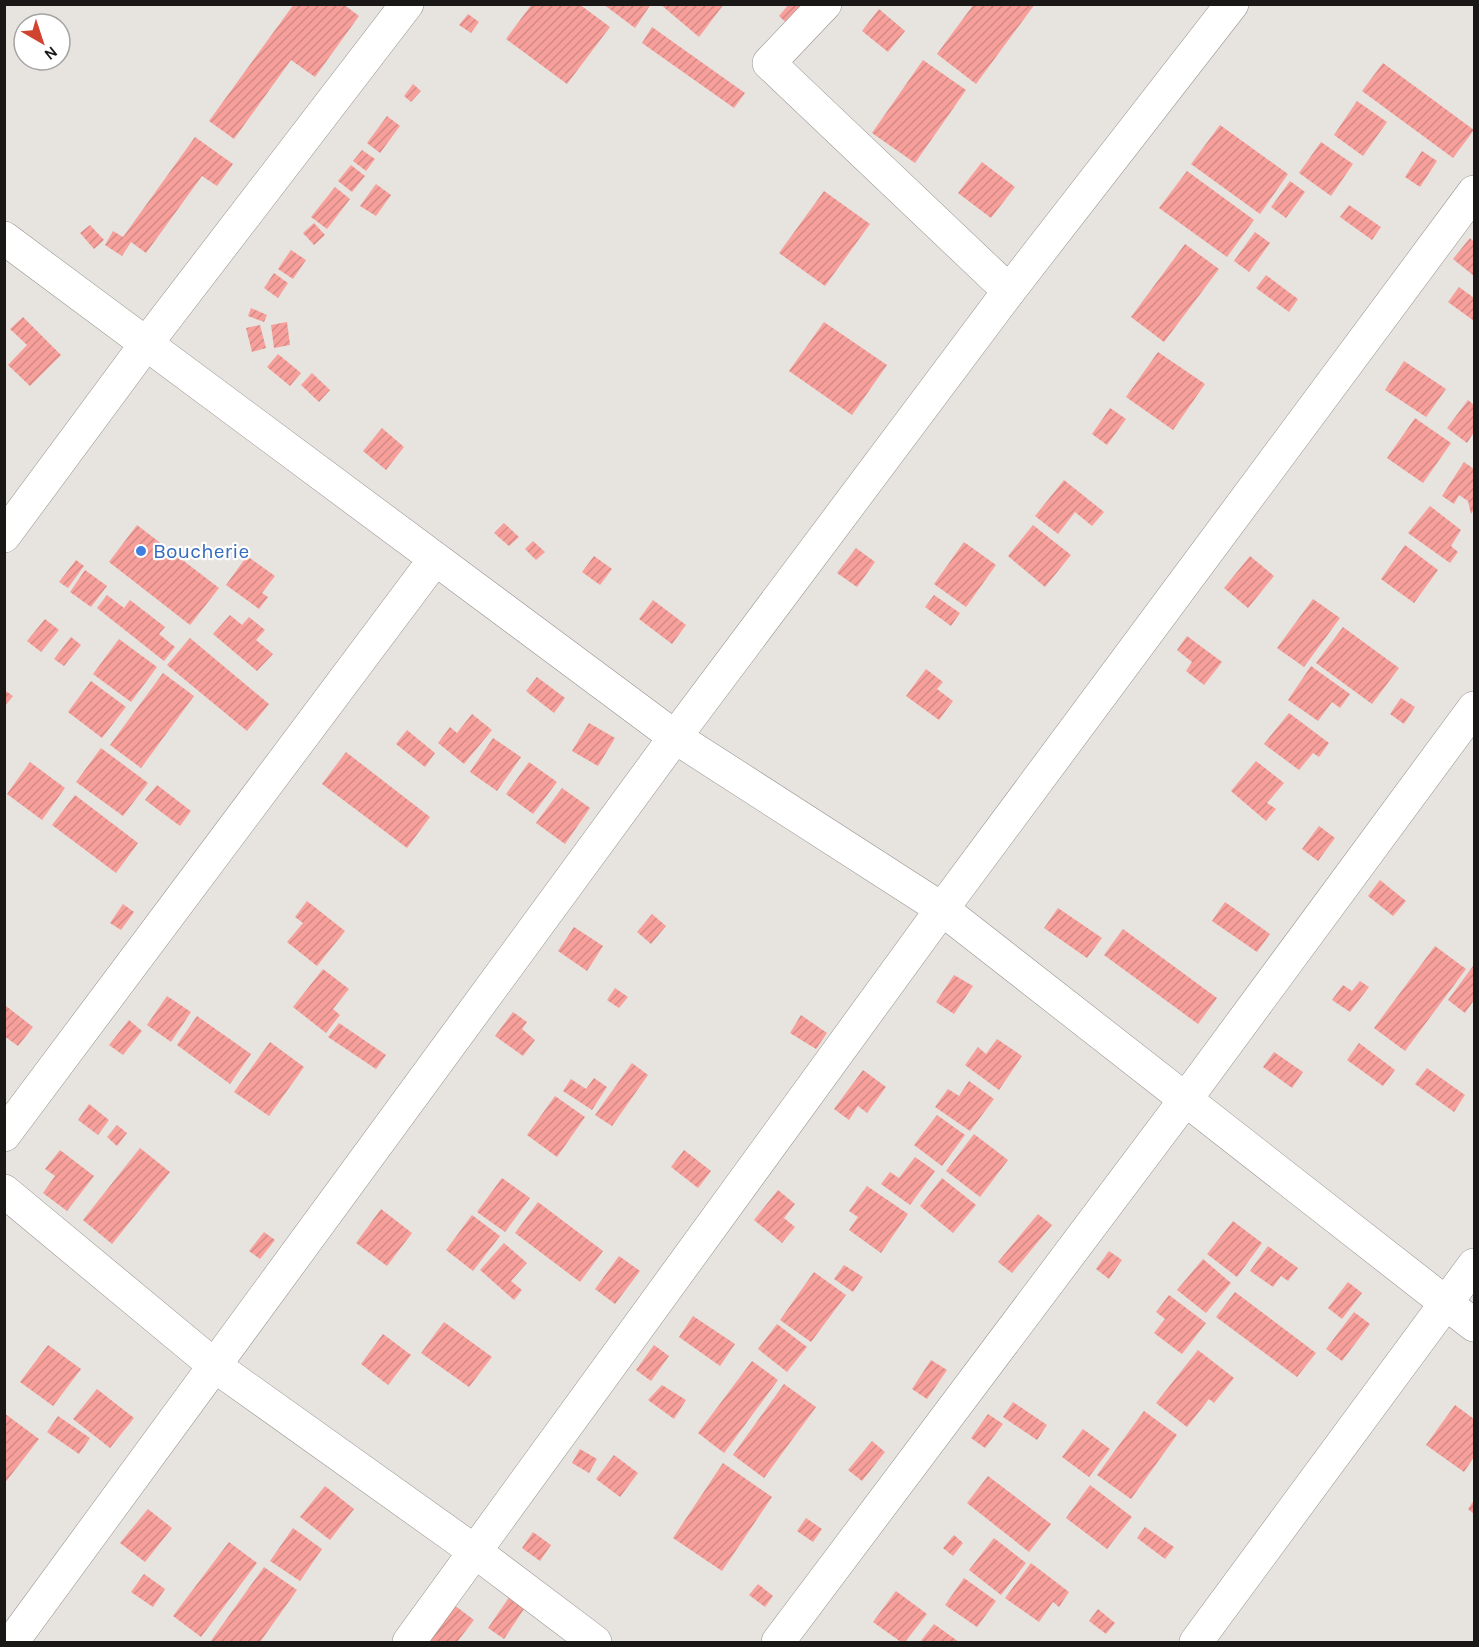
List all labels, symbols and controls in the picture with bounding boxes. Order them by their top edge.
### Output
north arrow [12,12,72,72]
text: N [41,42,62,64]
place label: Boucherie [153,539,249,563]
marker: Boucherie [134,544,148,558]

